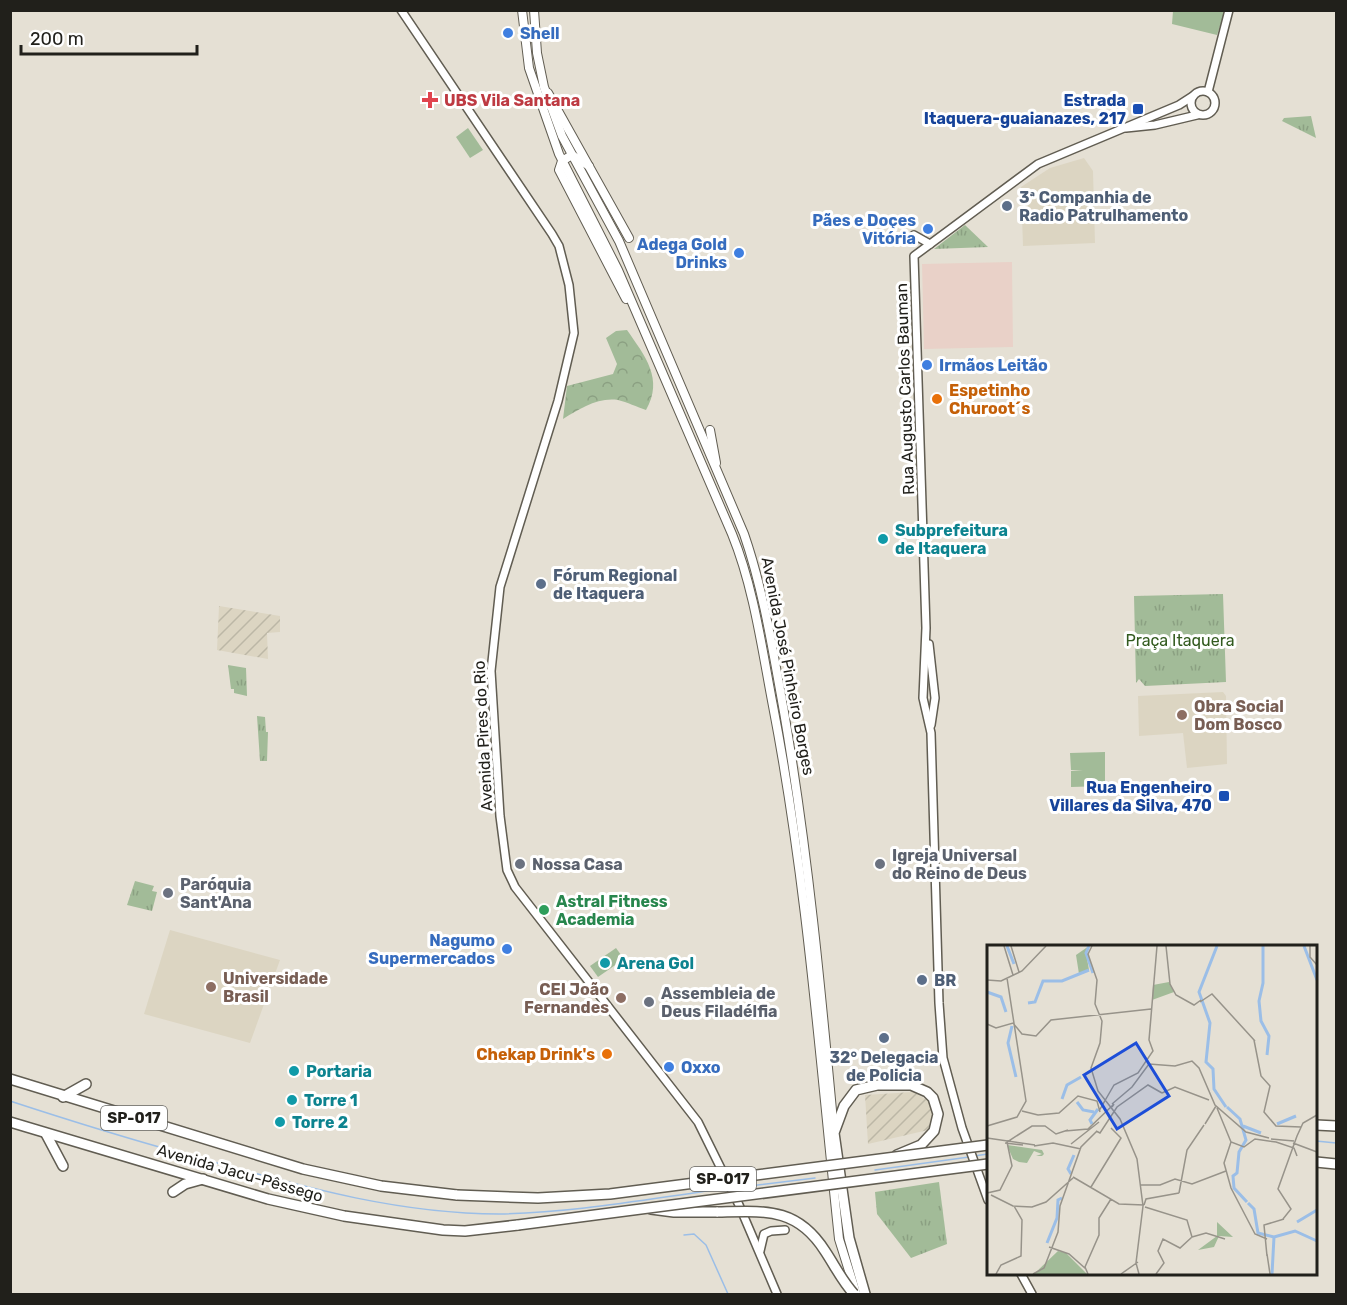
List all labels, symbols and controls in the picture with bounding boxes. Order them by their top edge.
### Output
scale bar [21,18,196,56]
place label: Shell [520,24,560,43]
marker: Shell [501,26,515,40]
text: 200 m [30,28,84,50]
marker: UBS Vila Santana [421,91,439,109]
place label: UBS Vila Santana [444,91,580,110]
place label: Estrada Itaquera-guaianazes, 217 [924,91,1126,128]
marker: Estrada Itaquera-guaianazes, 217 [1131,102,1145,116]
place label: 3ª Companhia de Radio Patrulhamento [1019,188,1189,225]
marker: 3ª Companhia de Radio Patrulhamento [1000,199,1014,213]
place label: Pães e Doçes Vitória [812,211,916,248]
marker: Pães e Doçes Vitória [921,222,935,236]
place label: Adega Gold Drinks [637,235,727,272]
marker: Adega Gold Drinks [732,246,746,260]
street label: Rua Augusto Carlos Bauman [892,283,918,495]
place label: Irmãos Leitão [939,356,1048,375]
marker: Irmãos Leitão [920,358,934,372]
place label: Espetinho Churoot´s [949,381,1030,418]
marker: Espetinho Churoot´s [930,392,944,406]
place label: Subprefeitura de Itaquera [895,521,1008,558]
marker: Subprefeitura de Itaquera [876,532,890,546]
street label: Avenida José Pinheiro Borges [758,555,818,777]
place label: Fórum Regional de Itaquera [553,566,677,603]
marker: Fórum Regional de Itaquera [534,577,548,591]
park label: Praça Itaquera [1125,631,1235,650]
street label: Avenida Pires do Rio [470,660,496,812]
place label: Obra Social Dom Bosco [1194,697,1284,734]
marker: Obra Social Dom Bosco [1175,708,1189,722]
place label: Rua Engenheiro Villares da Silva, 470 [1049,778,1212,815]
marker: Rua Engenheiro Villares da Silva, 470 [1217,789,1231,803]
place label: Igreja Universal do Reino de Deus [892,846,1027,883]
place label: Nossa Casa [532,855,623,874]
marker: Nossa Casa [513,857,527,871]
marker: Igreja Universal do Reino de Deus [873,857,887,871]
place label: Paróquia Sant'Ana [180,875,252,912]
marker: Paróquia Sant'Ana [161,886,175,900]
place label: Astral Fitness Academia [556,892,668,929]
marker: Astral Fitness Academia [537,903,551,917]
place label: Nagumo Supermercados [368,931,495,968]
marker: Nagumo Supermercados [500,942,514,956]
inset map [987,945,1317,1275]
place label: Arena Gol [617,954,694,973]
marker: Arena Gol [598,956,612,970]
place label: Universidade Brasil [223,969,328,1006]
place label: BR [934,971,956,990]
marker: BR [915,973,929,987]
marker: Universidade Brasil [204,980,218,994]
place label: CEI João Fernandes [524,980,609,1017]
place label: Assembleia de Deus Filadélfia [661,984,777,1021]
marker: CEI João Fernandes [614,991,628,1005]
marker: Assembleia de Deus Filadélfia [642,995,656,1009]
marker: 32° Delegacia de Policia [877,1031,891,1045]
place label: Chekap Drink's [476,1045,595,1064]
marker: Chekap Drink's [600,1047,614,1061]
place label: 32° Delegacia de Policia [829,1048,939,1085]
place label: Oxxo [681,1058,721,1077]
marker: Oxxo [662,1060,676,1074]
place label: Portaria [306,1062,372,1081]
marker: Portaria [287,1064,301,1078]
place label: Torre 1 [304,1091,358,1110]
marker: Torre 1 [285,1093,299,1107]
road number: SP-017 [101,1106,167,1130]
place label: Torre 2 [292,1113,348,1132]
marker: Torre 2 [273,1115,287,1129]
street label: Avenida Jacu-Pêssego [155,1140,325,1206]
road number: SP-017 [690,1167,756,1191]

